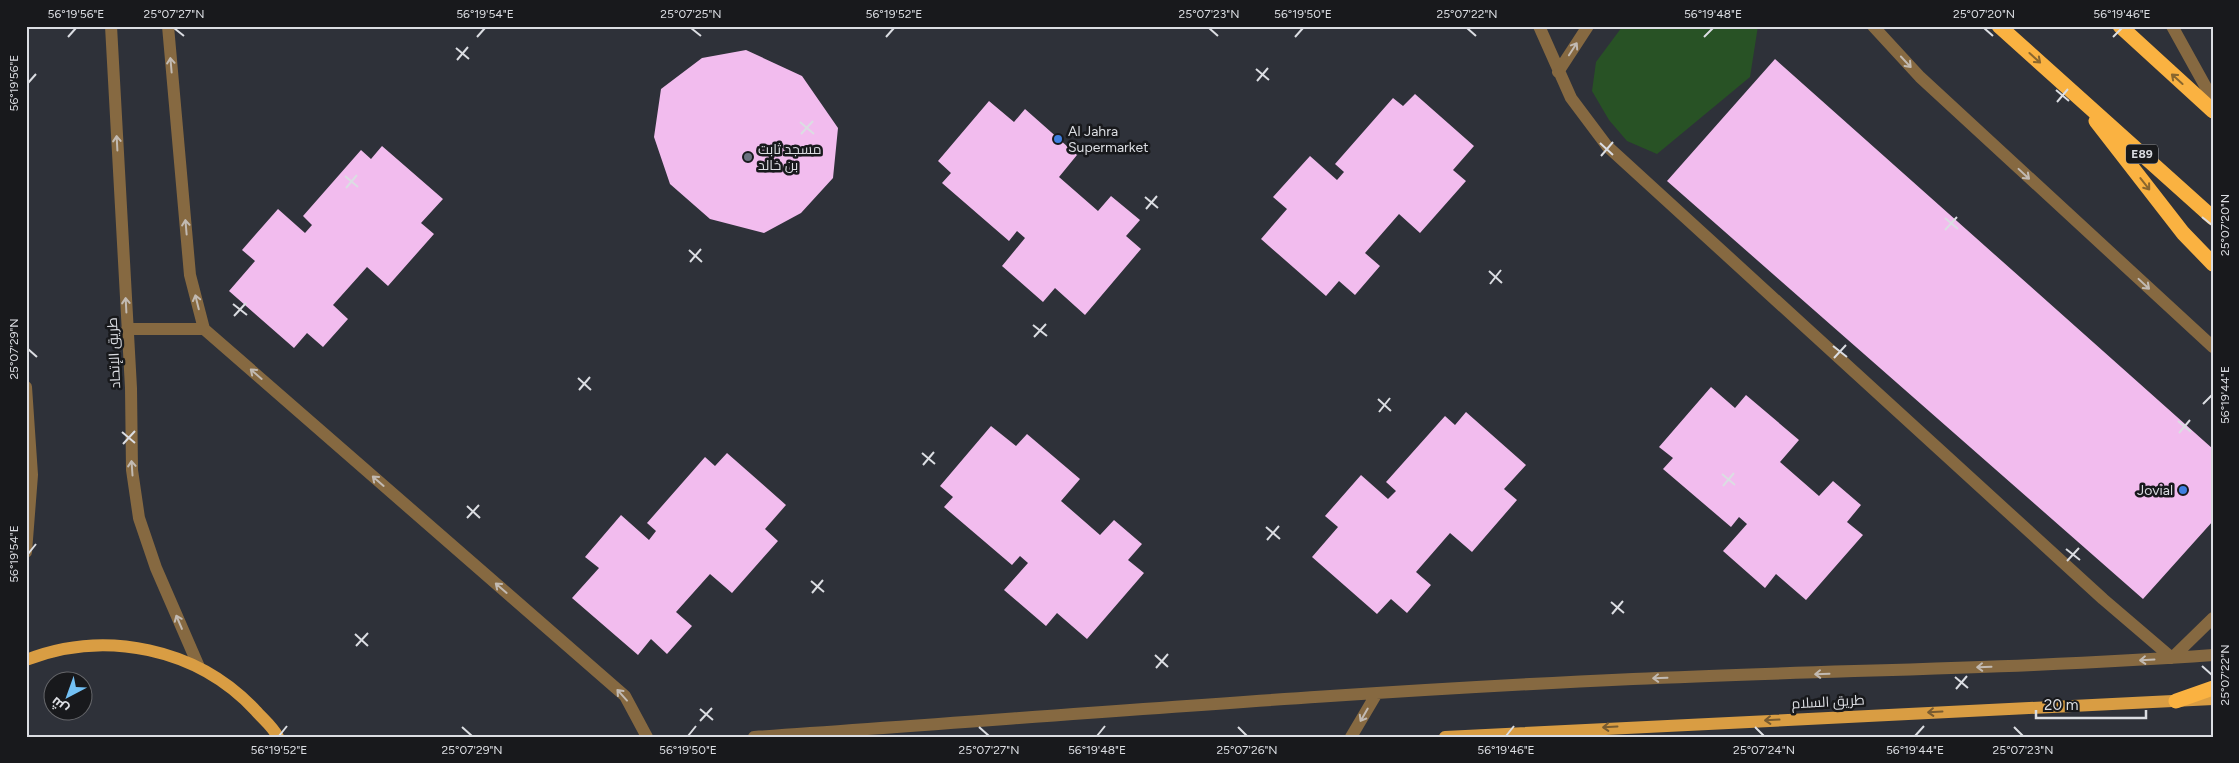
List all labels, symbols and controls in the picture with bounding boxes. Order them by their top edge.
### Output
text: 56°19'56"E [48,7,104,21]
text: 25°07'27"N [144,7,204,21]
text: 56°19'54"E [456,7,514,21]
text: 25°07'25"N [660,7,722,21]
text: 56°19'52"E [866,7,922,21]
text: 25°07'23"N [1179,7,1239,21]
text: 56°19'50"E [1274,7,1332,21]
text: 25°07'22"N [1436,7,1498,21]
text: 56°19'48"E [1684,7,1742,21]
text: 25°07'20"N [1953,7,2015,21]
text: 56°19'46"E [2093,7,2151,21]
one-way arrow [1568,42,1578,56]
one-way arrow [2029,53,2042,64]
text: 56°19'56"E [7,55,21,111]
one-way arrow [1900,56,1912,69]
one-way arrow [166,57,176,73]
one-way arrow [2170,73,2183,84]
place label: Al Jahra Supermarket [1068,123,1148,156]
marker: Al Jahra Supermarket [1052,133,1064,145]
one-way arrow [113,135,122,151]
place label: مسجد ثابت بن خالد [758,141,821,174]
road number: E89 [2126,144,2158,164]
marker: مسجد ثابت بن خالد [742,151,754,163]
one-way arrow [2018,168,2031,180]
one-way arrow [2139,177,2150,190]
text: 25°07'20"N [2218,194,2232,256]
one-way arrow [181,219,190,235]
one-way arrow [2137,278,2150,290]
one-way arrow [192,295,201,311]
one-way arrow [122,298,131,314]
street label: طريق اﻹتحاد [104,317,124,389]
text: 25°07'29"N [7,318,21,380]
text: 56°19'44"E [2218,366,2232,424]
one-way arrow [249,369,262,380]
one-way arrow [128,460,137,476]
one-way arrow [372,475,385,487]
place label: Jovial [2137,482,2173,499]
marker: Jovial [2177,484,2189,496]
text: 56°19'54"E [7,525,21,583]
one-way arrow [494,582,507,594]
one-way arrow [174,615,184,630]
text: 25°07'22"N [2218,644,2232,706]
one-way arrow [2139,655,2155,664]
one-way arrow [1977,662,1993,672]
one-way arrow [1814,669,1830,678]
north arrow [42,670,92,720]
one-way arrow [1652,673,1668,683]
scale bar [2036,688,2146,720]
one-way arrow [617,689,628,702]
street label: طريق السلام [1791,692,1865,713]
text: ش [47,693,72,718]
text: 20 m [2044,696,2078,714]
one-way arrow [1359,707,1369,721]
one-way arrow [1927,708,1943,717]
one-way arrow [1765,715,1781,724]
one-way arrow [1602,723,1618,732]
text: 56°19'52"E [251,743,307,757]
text: 25°07'29"N [441,743,503,757]
text: 56°19'50"E [659,743,717,757]
text: 25°07'27"N [959,743,1019,757]
text: 56°19'48"E [1068,743,1126,757]
text: 25°07'26"N [1216,743,1278,757]
text: 56°19'46"E [1477,743,1535,757]
text: 25°07'24"N [1733,743,1795,757]
text: 56°19'44"E [1886,743,1944,757]
text: 25°07'23"N [1993,743,2053,757]

